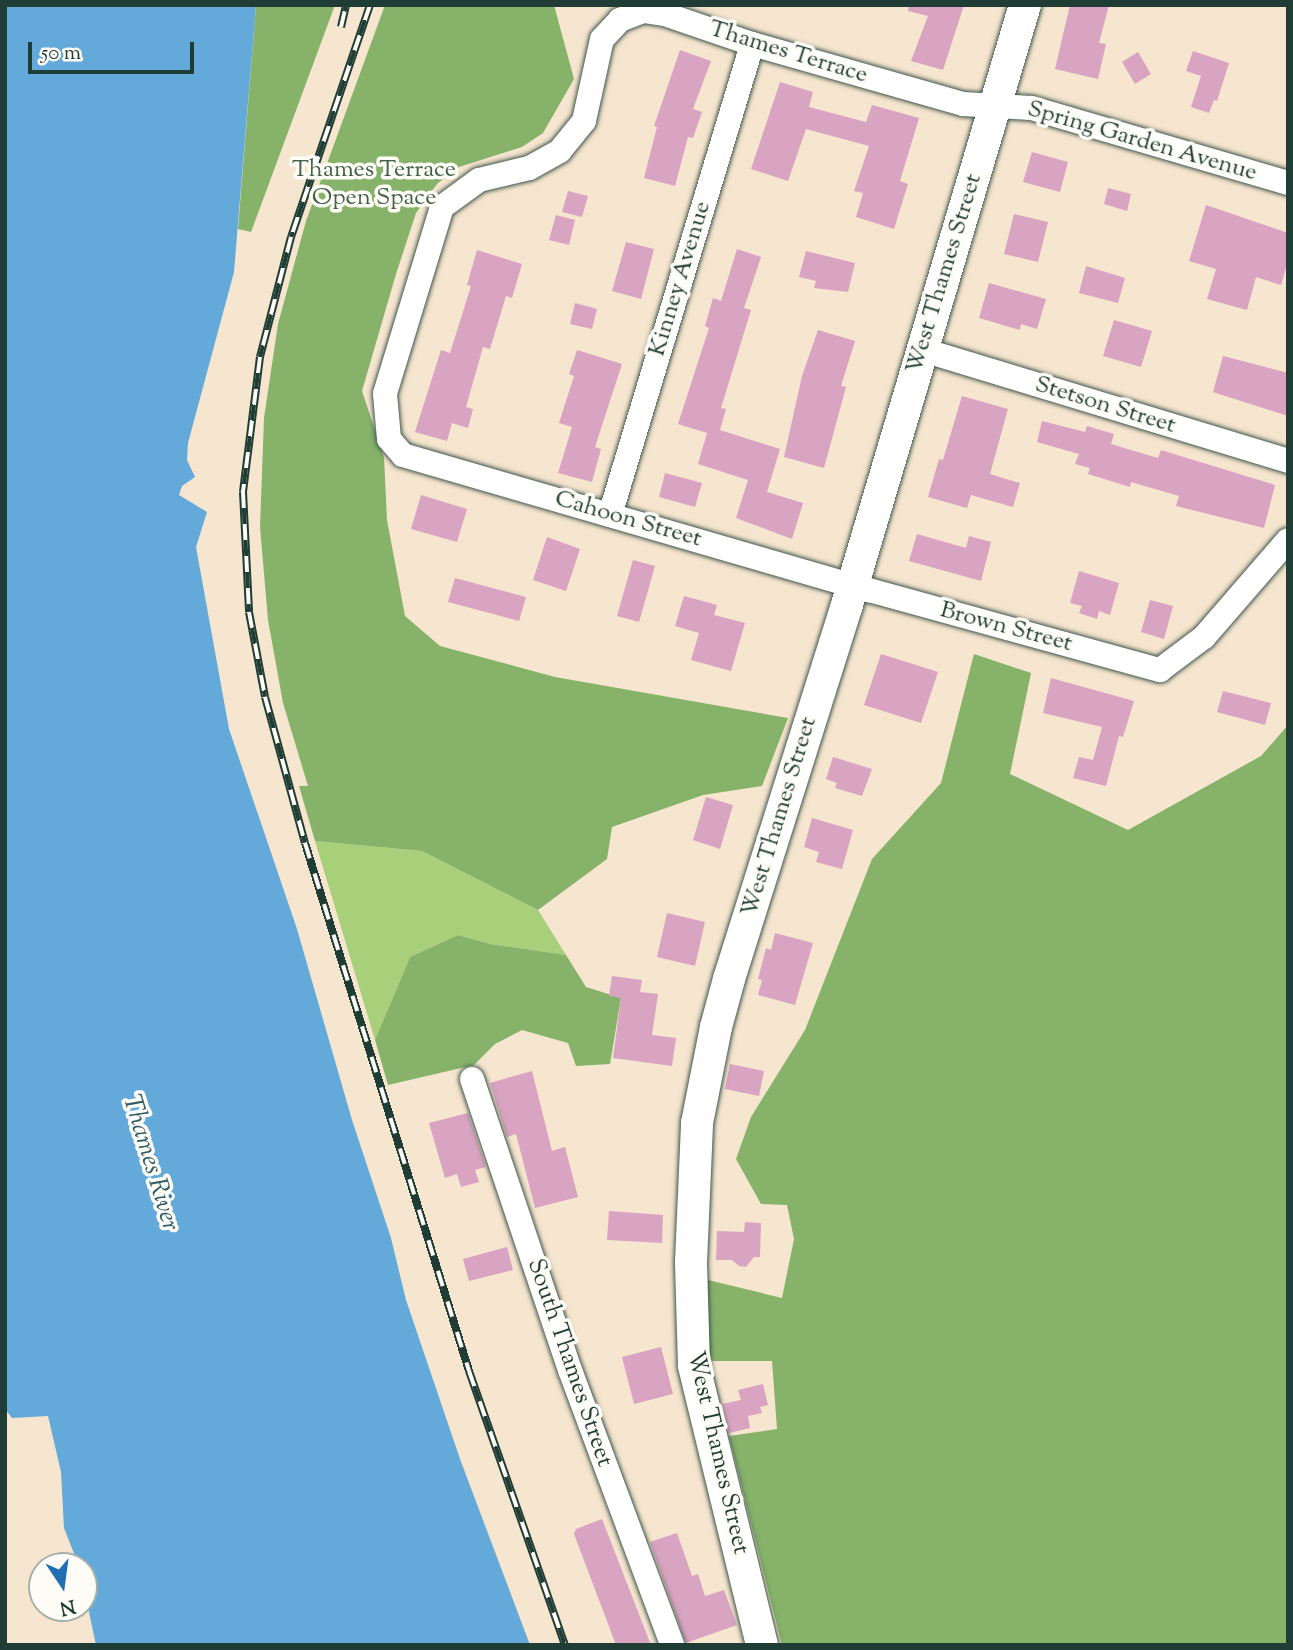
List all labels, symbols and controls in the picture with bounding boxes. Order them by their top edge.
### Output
street label: Thames Terrace [705,15,871,91]
scale bar [32,28,198,72]
text: 50 m [41,39,81,69]
street label: Spring Garden Avenue [1024,95,1260,189]
park label: Thames Terrace Open Space [292,157,456,213]
street label: West Thames Street [901,171,989,377]
street label: Kinney Avenue [644,198,718,360]
street label: Stetson Street [1031,371,1179,441]
street label: Cahoon Street [551,485,705,555]
street label: Brown Street [937,597,1075,659]
street label: West Thames Street [736,714,824,920]
water label: Thames River [114,1091,186,1235]
street label: South Thames Street [520,1255,618,1471]
street label: West Thames Street [680,1349,754,1557]
north arrow [28,1552,98,1622]
text: N [57,1591,78,1621]

